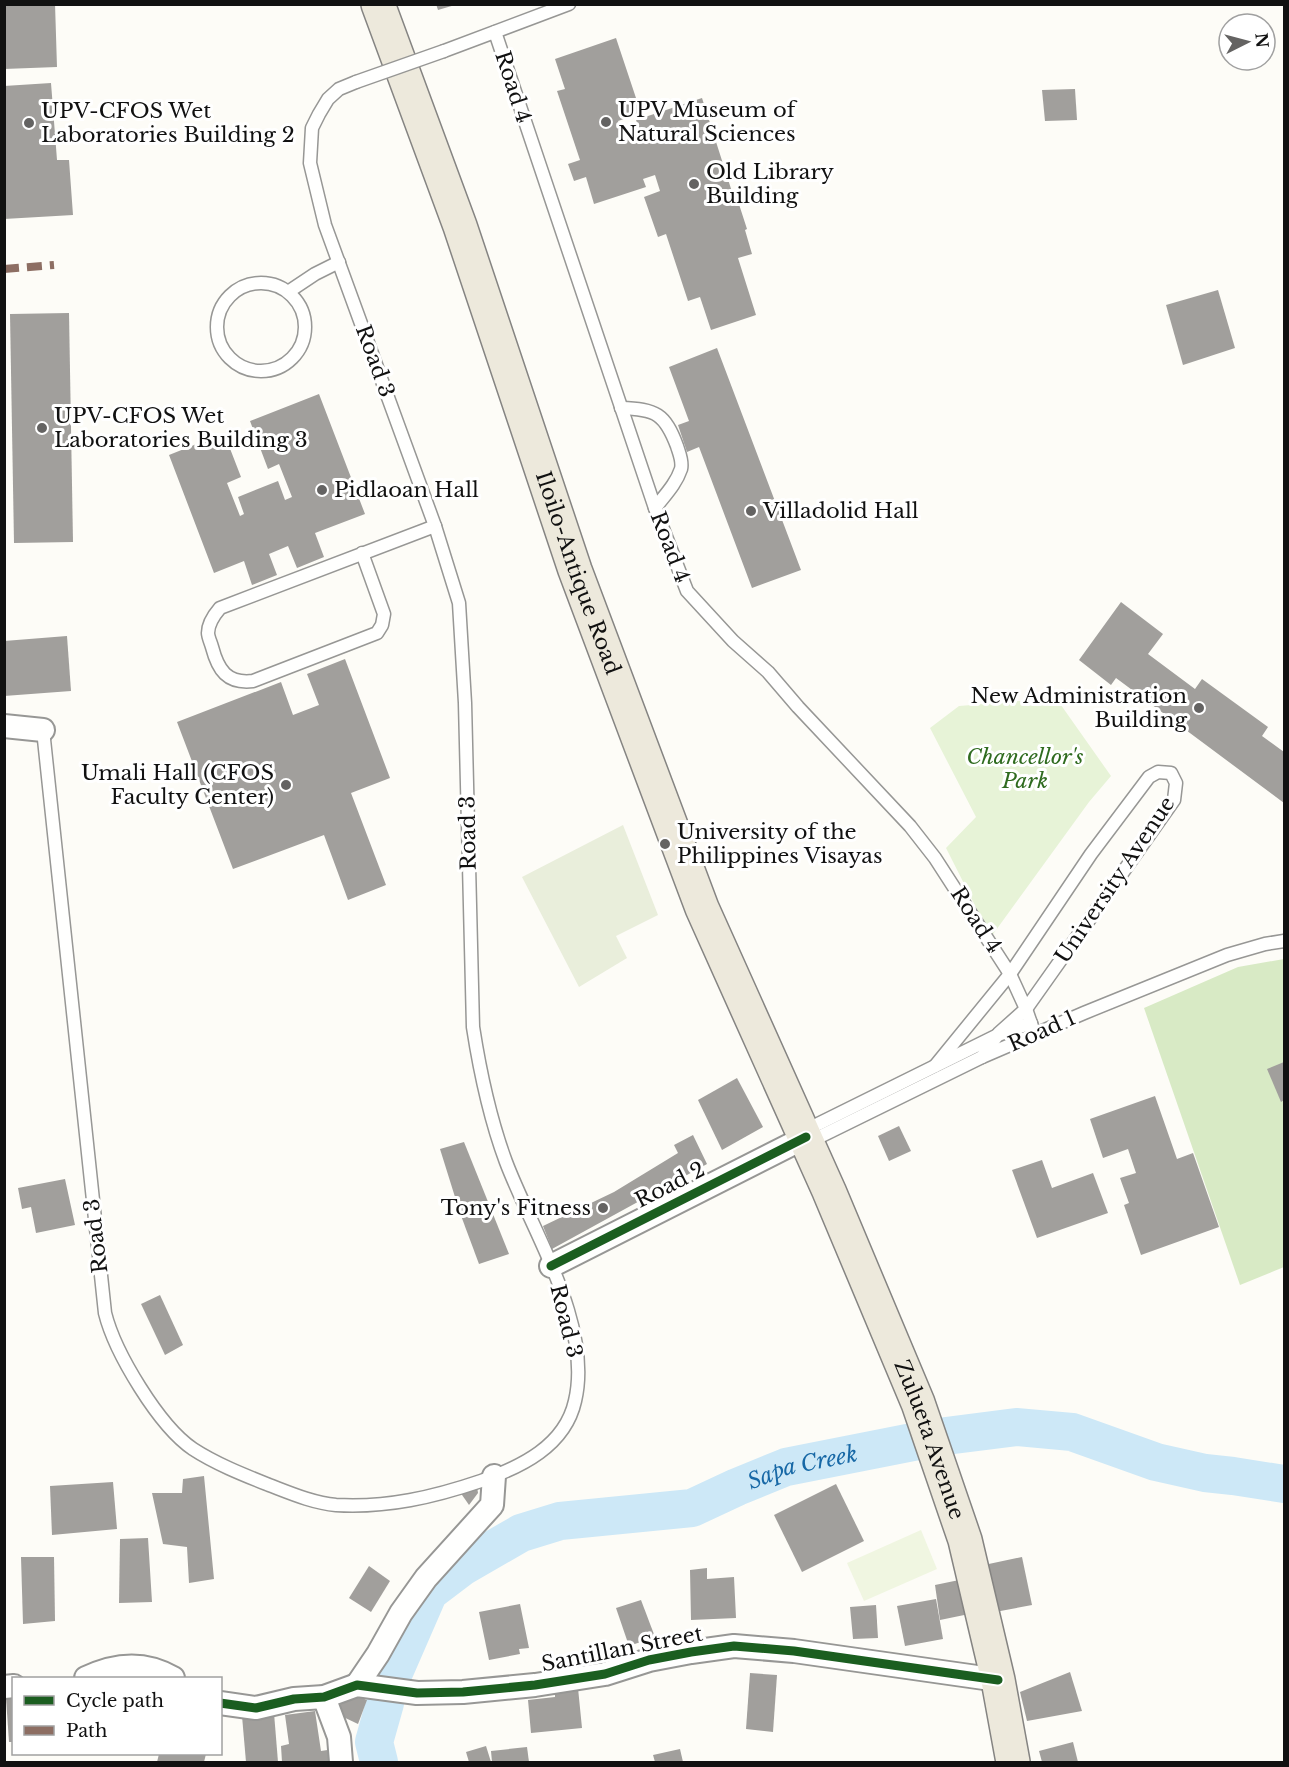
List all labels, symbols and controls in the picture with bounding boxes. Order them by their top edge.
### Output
north arrow [1217,12,1277,72]
text: N [1251,32,1273,49]
street label: Road 4 [489,48,537,126]
place label: UPV Museum of Natural Sciences [618,97,798,147]
place label: UPV-CFOS Wet Laboratories Building 2 [41,98,295,148]
marker: UPV Museum of Natural Sciences [599,115,613,129]
marker: UPV-CFOS Wet Laboratories Building 2 [22,116,36,130]
place label: Old Library Building [706,159,834,209]
marker: Old Library Building [687,177,701,191]
street label: Road 3 [350,321,400,401]
place label: UPV-CFOS Wet Laboratories Building 3 [54,403,308,453]
marker: UPV-CFOS Wet Laboratories Building 3 [35,421,49,435]
street label: Iloilo-Antique Road [530,468,626,678]
place label: Pidlaoan Hall [334,477,479,503]
marker: Pidlaoan Hall [315,483,329,497]
place label: Villadolid Hall [762,498,919,524]
marker: Villadolid Hall [744,504,758,518]
street label: Road 4 [645,508,695,586]
place label: New Administration Building [971,683,1187,733]
marker: New Administration Building [1192,701,1206,715]
park label: Chancellor's Park [967,744,1084,794]
place label: Umali Hall (CFOS Faculty Center) [81,760,274,810]
marker: Umali Hall (CFOS Faculty Center) [279,778,293,792]
street label: University Avenue [1049,792,1181,968]
street label: Road 3 [454,795,482,871]
place label: University of the Philippines Visayas [677,819,882,869]
marker: University of the Philippines Visayas [658,837,672,851]
street label: Road 4 [945,882,1007,958]
street label: Road 1 [1004,1005,1080,1057]
street label: Road 2 [631,1156,709,1214]
place label: Tony's Fitness [441,1195,591,1221]
street label: Road 3 [79,1197,113,1275]
marker: Tony's Fitness [596,1201,610,1215]
street label: Road 3 [544,1282,588,1360]
street label: Zulueta Avenue [888,1356,970,1523]
water label: Sapa Creek [743,1440,860,1495]
street label: Santillan Street [539,1621,705,1677]
legend [12,1677,222,1755]
text: Cycle path [66,1690,164,1712]
text: Path [66,1720,107,1742]

